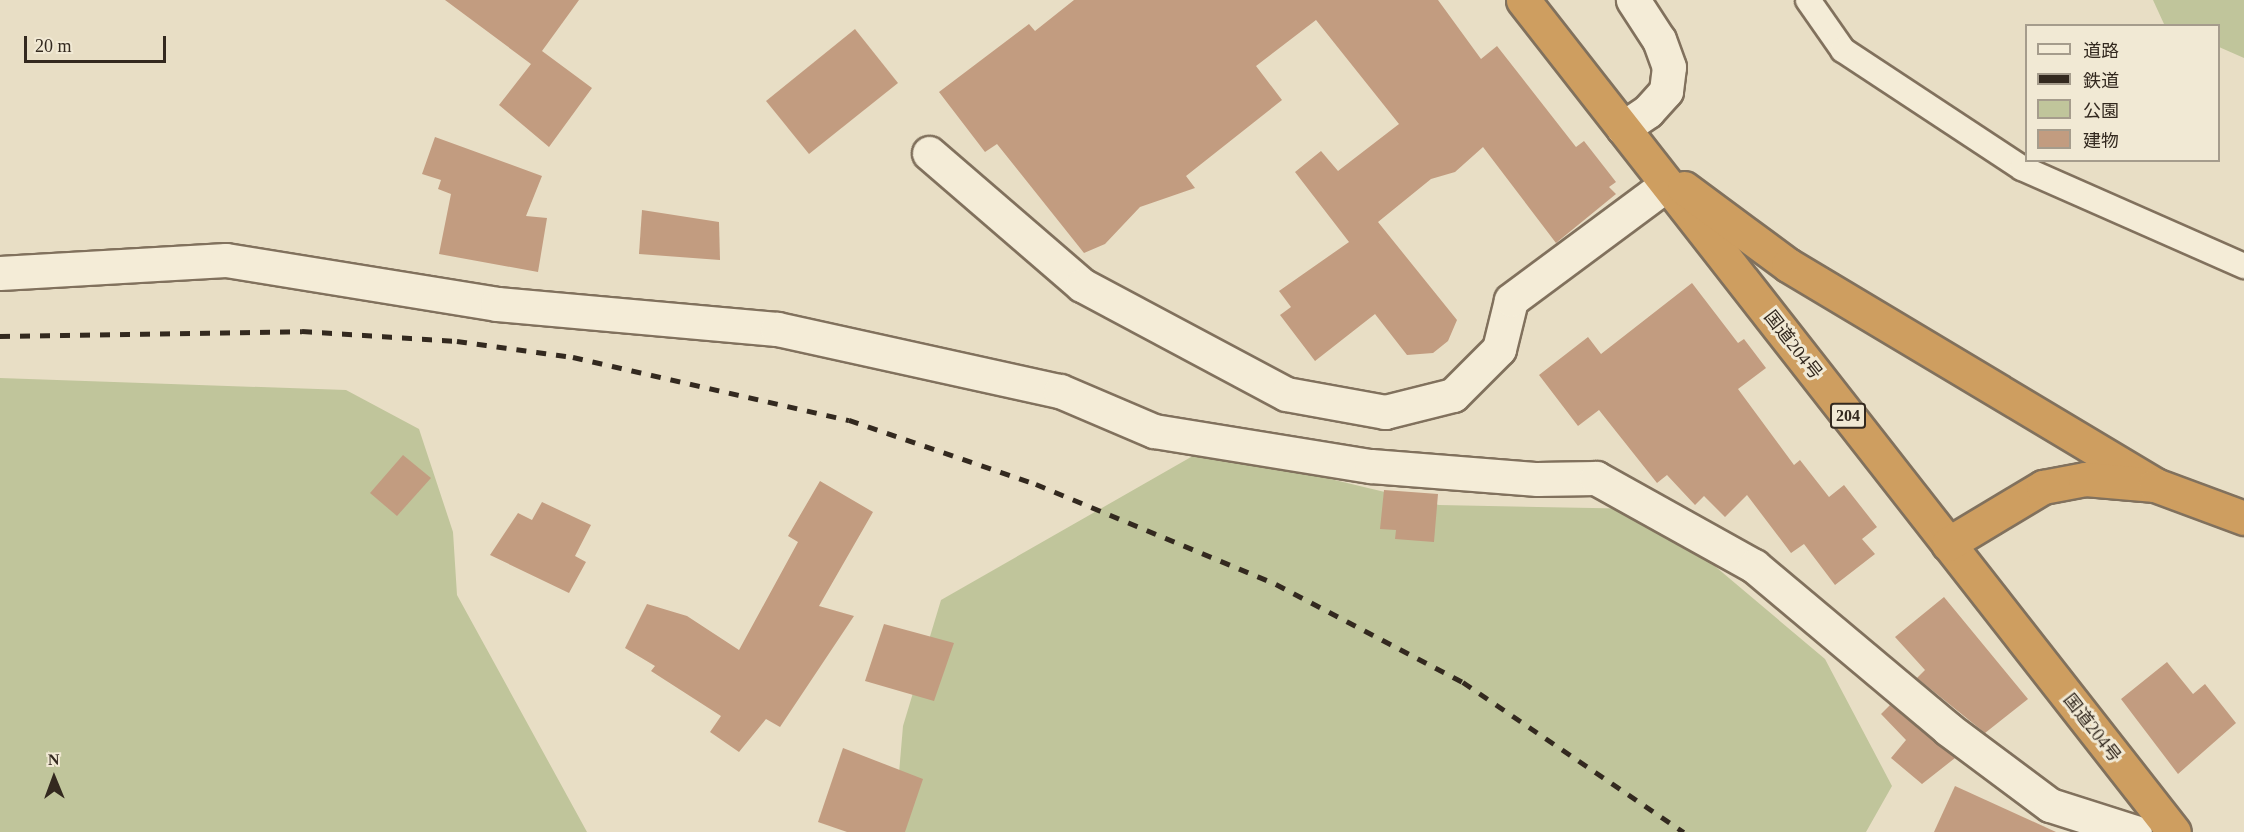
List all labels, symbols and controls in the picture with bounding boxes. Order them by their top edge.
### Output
scale bar [27,24,170,62]
legend [2025,24,2220,162]
text: 20 m [35,36,72,56]
text: 道路 [2083,41,2119,61]
text: 鉄道 [2083,71,2119,91]
text: 公園 [2083,101,2119,121]
text: 建物 [2083,131,2119,151]
street label: 国道204号 [1760,306,1826,384]
road number: 204 [1830,403,1866,429]
street label: 国道204号 [2059,689,2125,767]
north arrow [24,748,84,808]
text: N [48,751,60,768]

